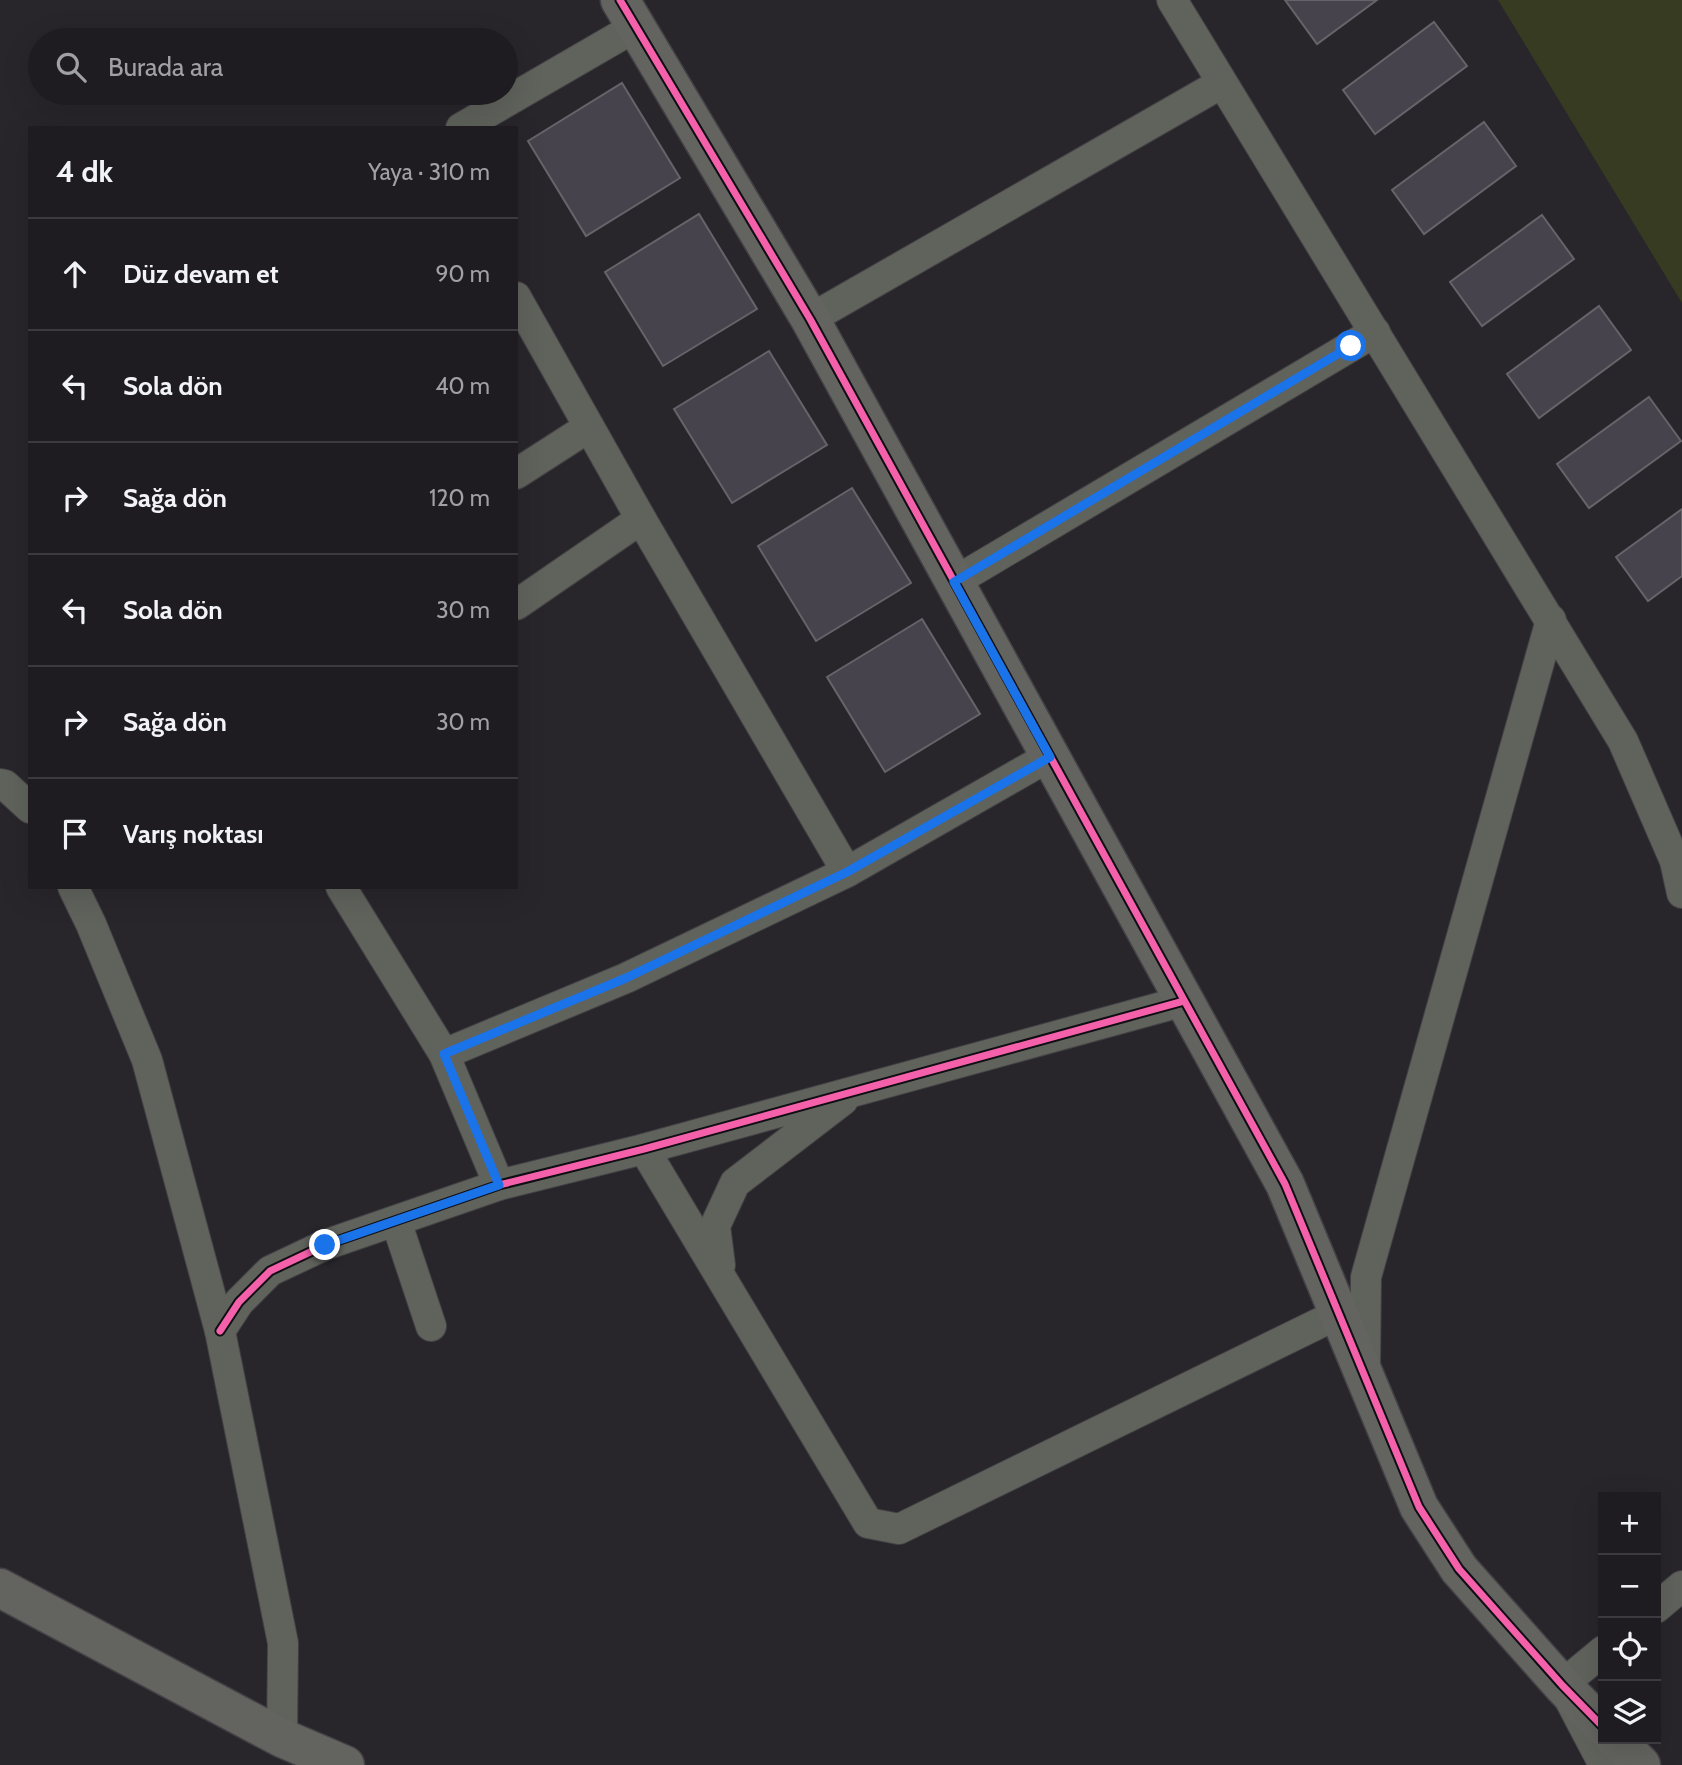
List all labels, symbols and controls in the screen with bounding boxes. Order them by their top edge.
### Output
search box [28,28,518,105]
icon: search [52,48,90,86]
text: Burada ara [108,51,223,83]
text: 4 dk [56,153,113,190]
text: Yaya · 310 m [368,158,490,186]
icon: ahead [56,255,94,293]
text: Düz devam et [123,258,279,290]
text: 90 m [436,260,490,288]
route start [1335,330,1366,361]
icon: left [56,367,94,405]
text: Sola dön [123,370,223,402]
text: 40 m [435,372,490,400]
icon: right [56,479,94,517]
text: Sağa dön [123,482,227,514]
text: 120 m [429,484,490,512]
icon: left [56,591,94,629]
text: Sola dön [123,594,223,626]
text: 30 m [436,596,490,624]
icon: right [56,703,94,741]
text: Sağa dön [123,706,227,738]
text: 30 m [436,708,490,736]
icon: arrive [56,815,94,853]
text: Varış noktası [123,818,264,850]
route end [309,1229,340,1260]
map controls [1598,1492,1661,1744]
button: + [1598,1492,1661,1555]
button: − [1598,1555,1661,1618]
button: locate [1598,1618,1661,1681]
button: layers [1598,1681,1661,1744]

